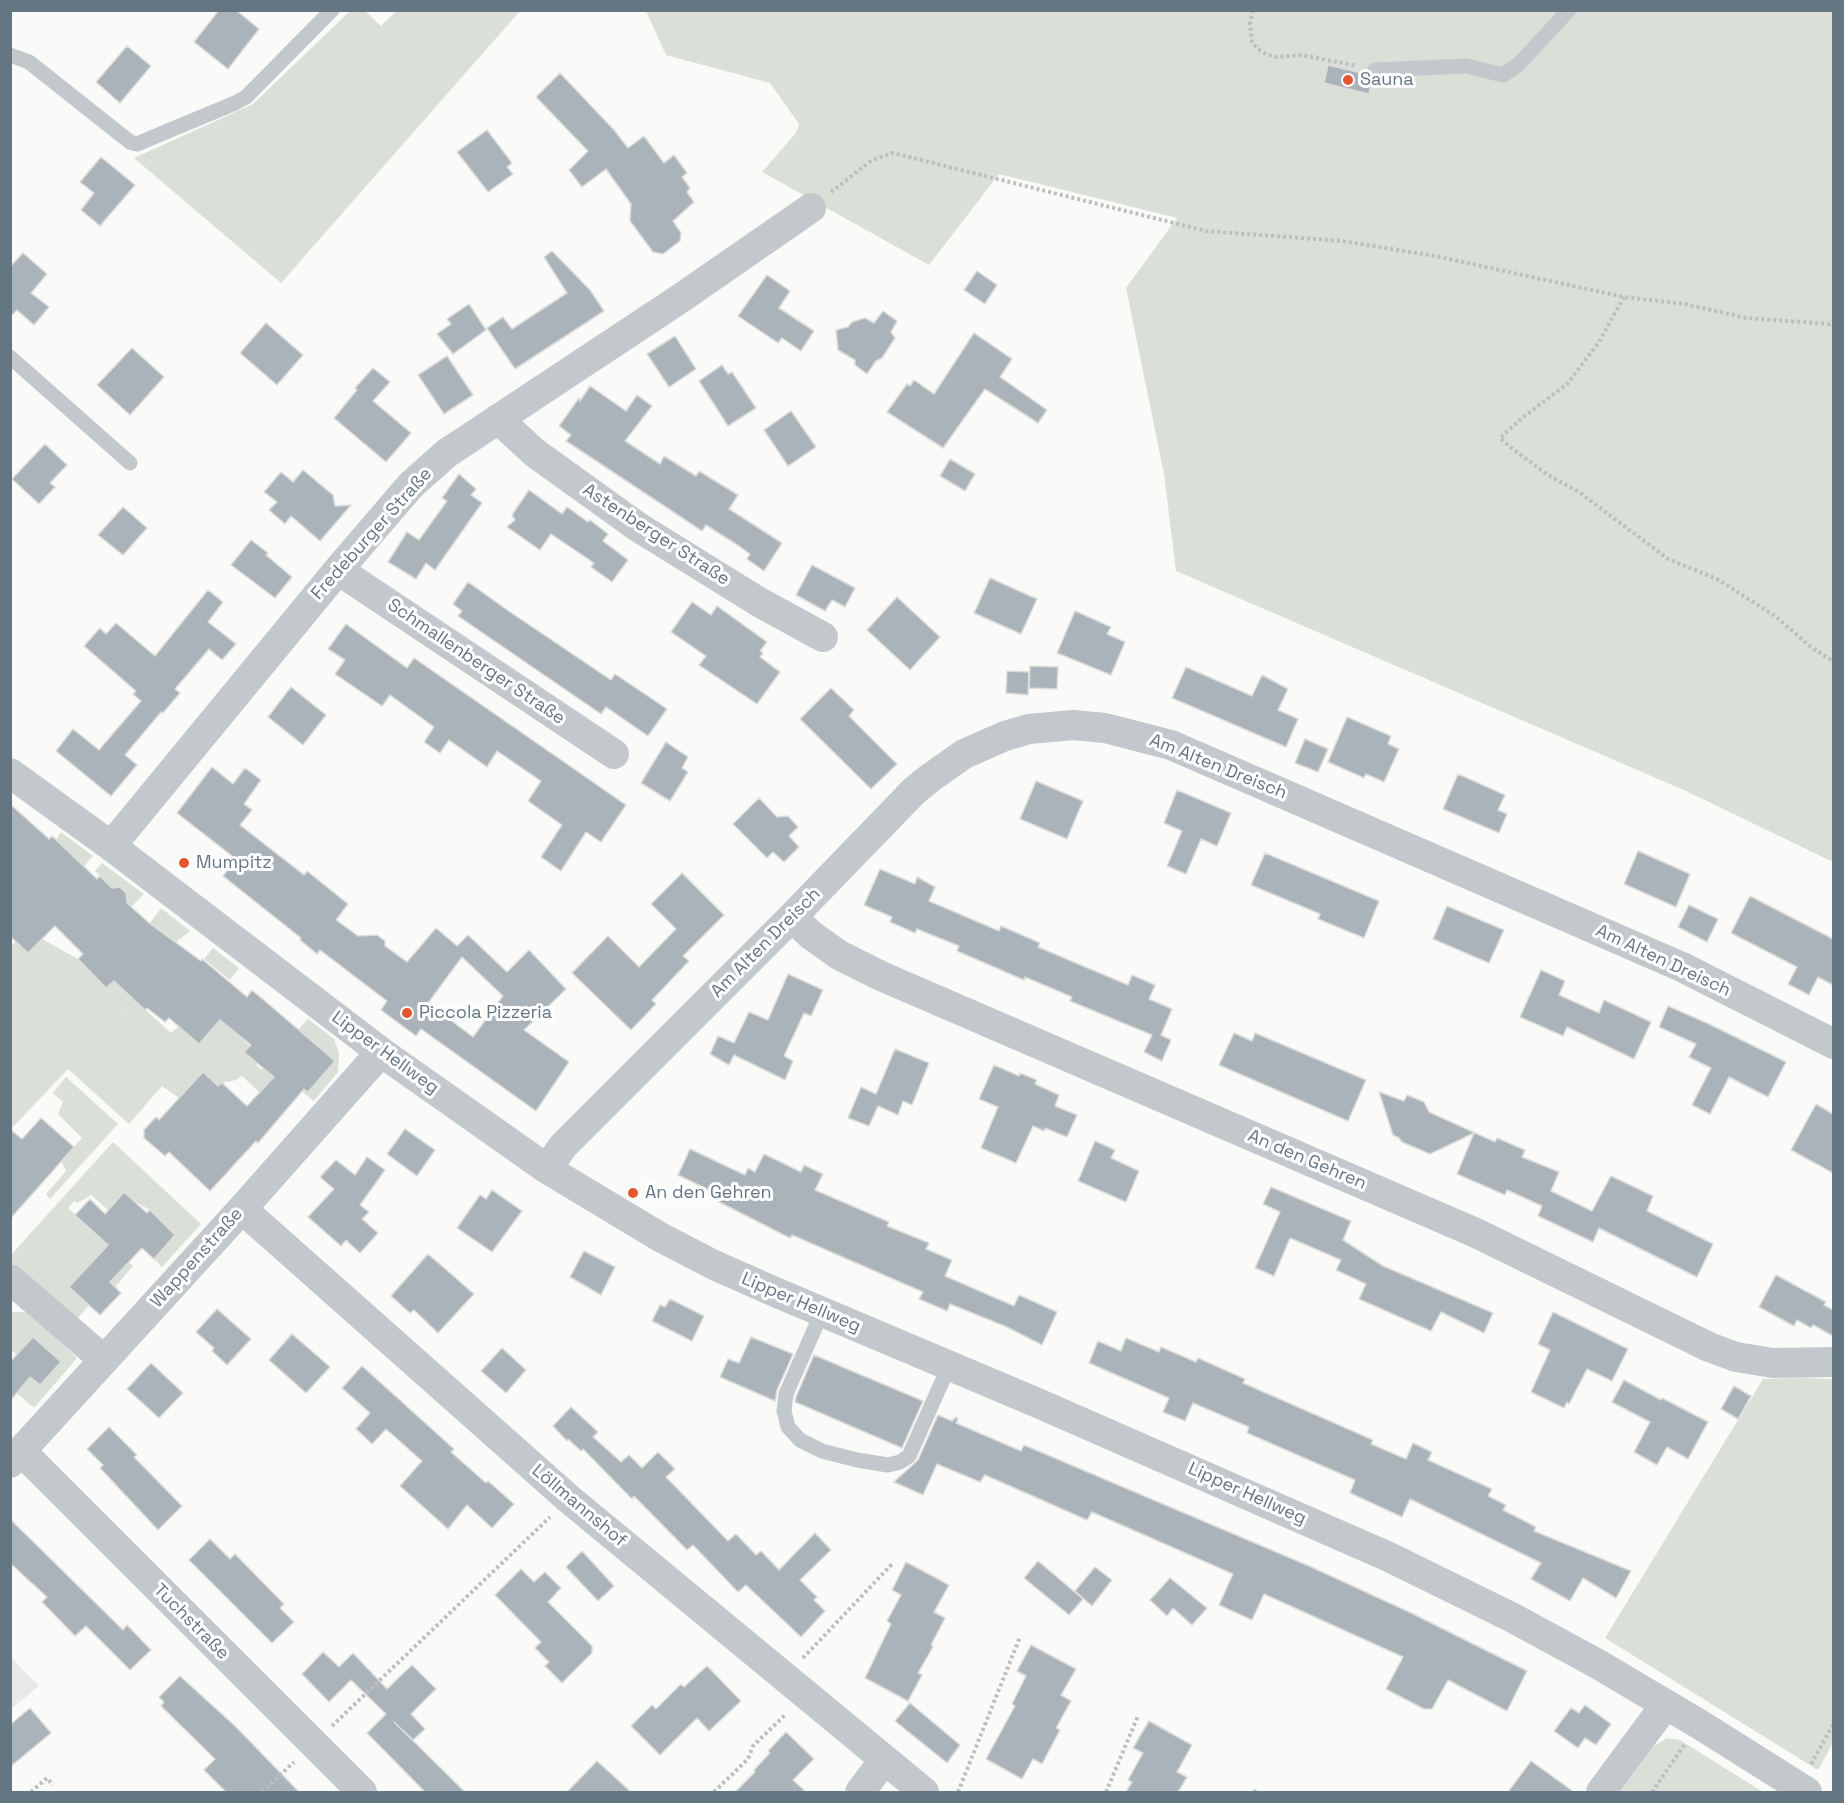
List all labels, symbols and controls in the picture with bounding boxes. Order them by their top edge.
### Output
place label: Sauna [1360,69,1414,91]
marker: Sauna [1341,73,1355,87]
street label: Fredeburger Straße [307,464,437,604]
street label: Astenberger Straße [579,479,733,591]
street label: Schmallenberger Straße [383,594,569,730]
street label: Am Alten Dreisch [1146,730,1290,804]
place label: Mumpitz [196,852,272,874]
marker: Mumpitz [177,856,191,870]
street label: Am Alten Dreisch [707,884,825,1002]
street label: Am Alten Dreisch [1592,920,1734,1002]
place label: Piccola Pizzeria [419,1002,552,1024]
marker: Piccola Pizzeria [400,1006,414,1020]
street label: Lipper Hellweg [327,1007,443,1099]
street label: An den Gehren [1244,1125,1370,1195]
place label: An den Gehren [645,1182,772,1204]
marker: An den Gehren [626,1186,640,1200]
street label: Wappenstraße [146,1204,248,1312]
street label: Lipper Hellweg [738,1268,864,1338]
street label: Lipper Hellweg [1184,1458,1310,1530]
street label: Löllmannshof [527,1460,631,1552]
street label: Tuchstraße [149,1580,233,1664]

